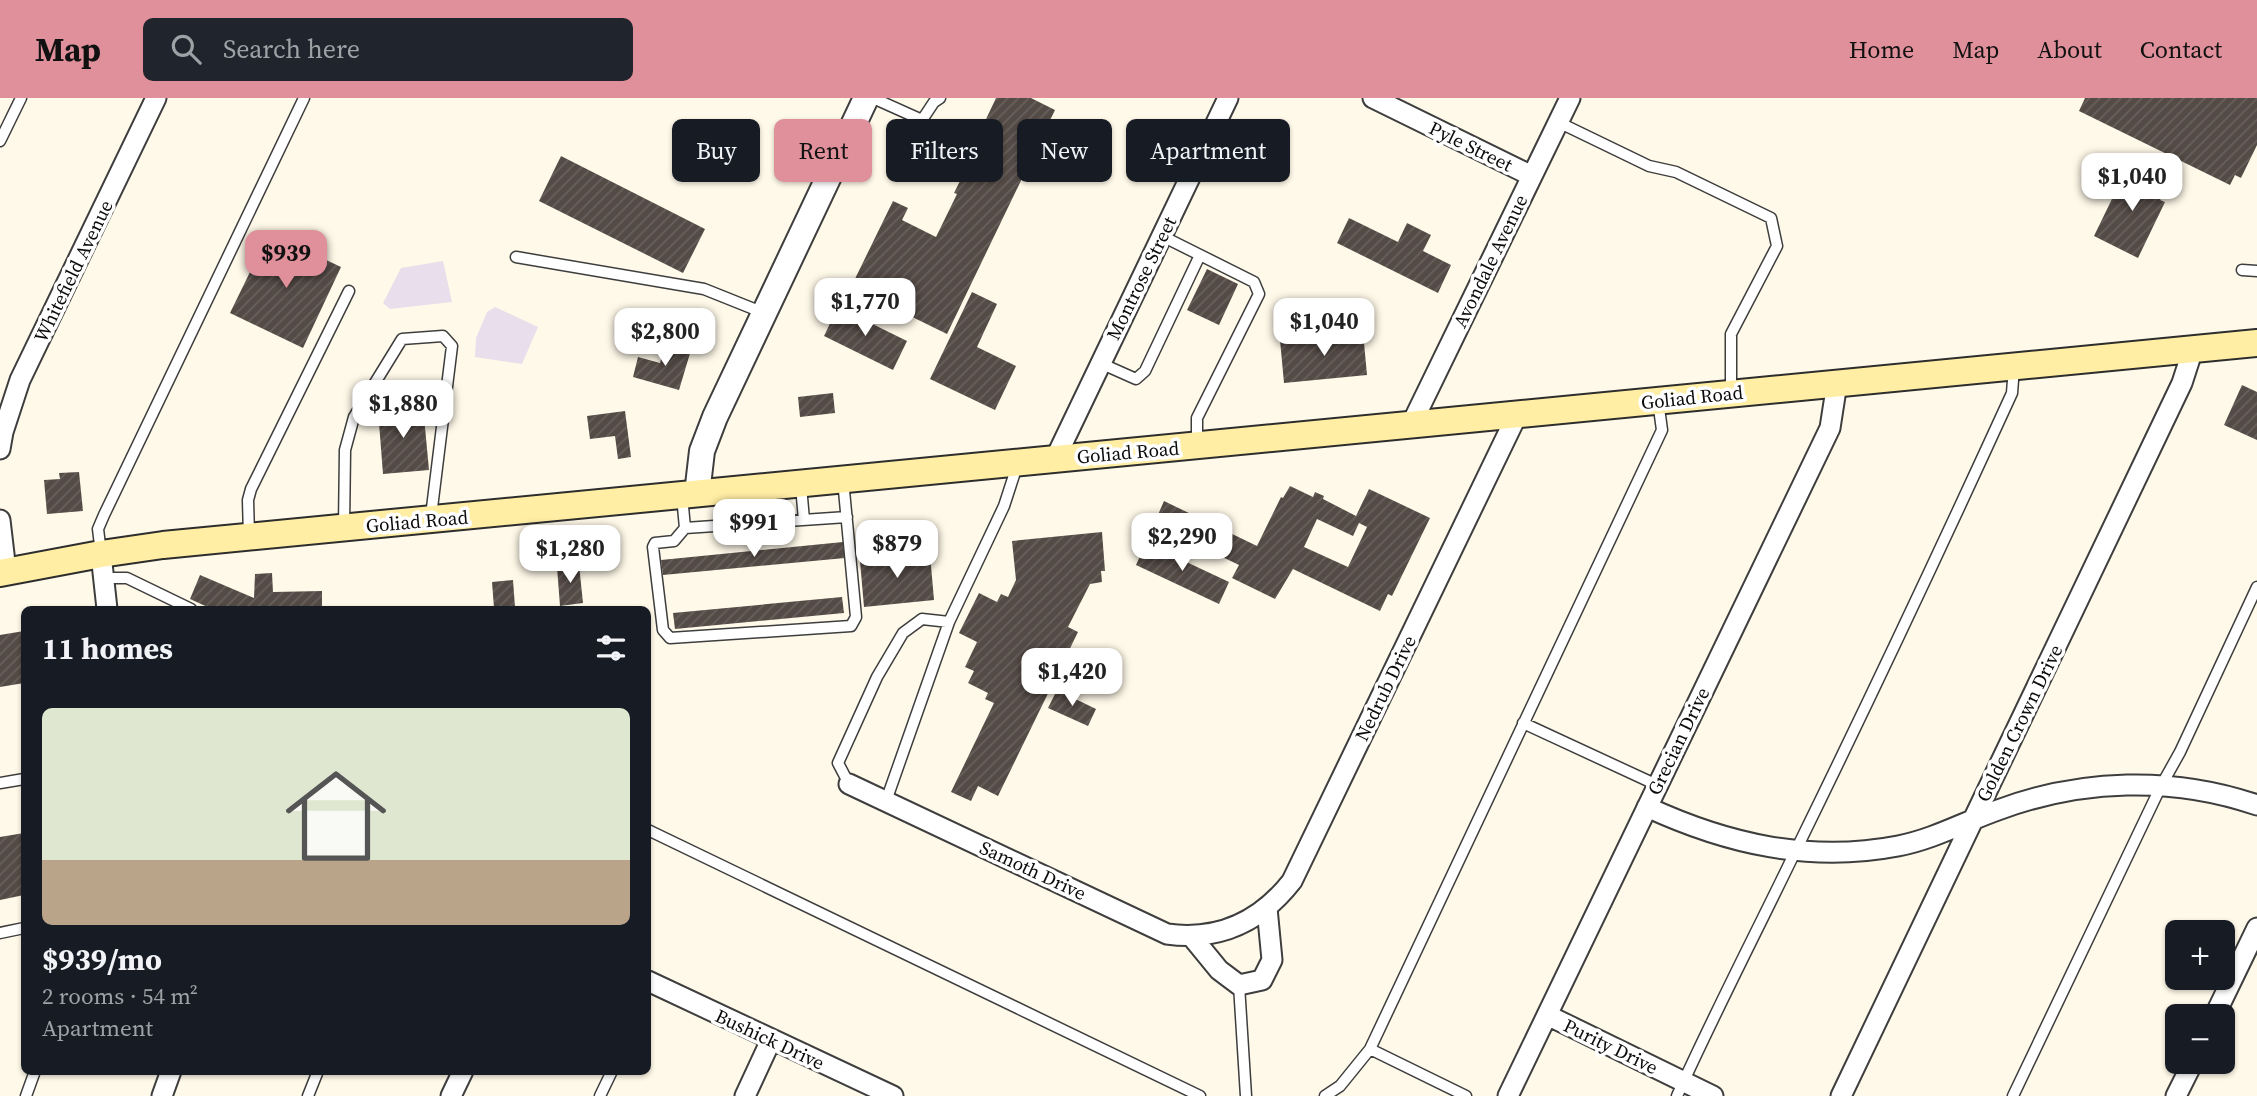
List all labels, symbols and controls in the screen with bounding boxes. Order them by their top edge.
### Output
search box [143,18,633,81]
text: Map [35,27,101,72]
icon: search [167,30,205,68]
text: Search here [223,31,360,67]
text: Home [1849,33,1914,66]
text: Map [1952,33,1999,66]
text: About [2037,33,2102,66]
text: Contact [2140,33,2222,66]
street label: Pyle Street [1425,115,1518,178]
chip: Buy [672,119,760,182]
chip: Rent [774,119,872,182]
chip: Filters [886,119,1003,182]
chip: New [1017,119,1112,182]
chip: Apartment [1126,119,1290,182]
pin: $1,040 [2075,153,2189,213]
text: $1,040 [2097,160,2167,192]
street label: Avondale Avenue [1447,190,1533,332]
street label: Whitefield Avenue [27,196,119,346]
street label: Montrose Street [1100,211,1183,344]
pin: $939 [245,230,327,290]
text: $939 [261,237,311,269]
pin: $1,770 [808,278,922,338]
text: $1,770 [830,285,900,317]
pin: $1,040 [1267,299,1381,358]
text: $1,040 [1289,305,1359,337]
pin: $2,800 [608,308,722,368]
text: $2,800 [630,315,700,347]
street label: Goliad Road [1640,379,1745,415]
pin: $1,880 [346,380,460,440]
text: $1,880 [368,387,438,419]
street label: Goliad Road [1076,435,1180,469]
pin: $991 [713,500,795,559]
street label: Goliad Road [365,504,469,538]
text: $991 [729,506,779,538]
pin: $2,290 [1125,514,1239,573]
pin: $879 [856,520,938,580]
text: $2,290 [1147,520,1217,552]
pin: $1,280 [513,526,627,585]
text: $879 [872,527,922,559]
text: $1,280 [535,532,605,564]
text: 11 homes [42,628,173,669]
icon: filters [592,629,630,667]
street label: Nedrub Drive [1348,631,1422,745]
street label: Golden Crown Drive [1970,640,2068,806]
pin: $1,420 [1015,648,1129,708]
text: $1,420 [1037,655,1107,687]
street label: Grecian Drive [1641,683,1715,799]
icon: home [273,753,399,879]
street label: Samoth Drive [976,834,1090,906]
map controls [2165,920,2235,1074]
button: + [2165,920,2235,990]
text: $939/mo [42,939,162,980]
text: 2 rooms · 54 m² [42,980,198,1012]
street label: Bushick Drive [711,1002,829,1076]
button: − [2165,1004,2235,1074]
text: Apartment [42,1012,153,1044]
street label: Purity Drive [1559,1012,1663,1080]

